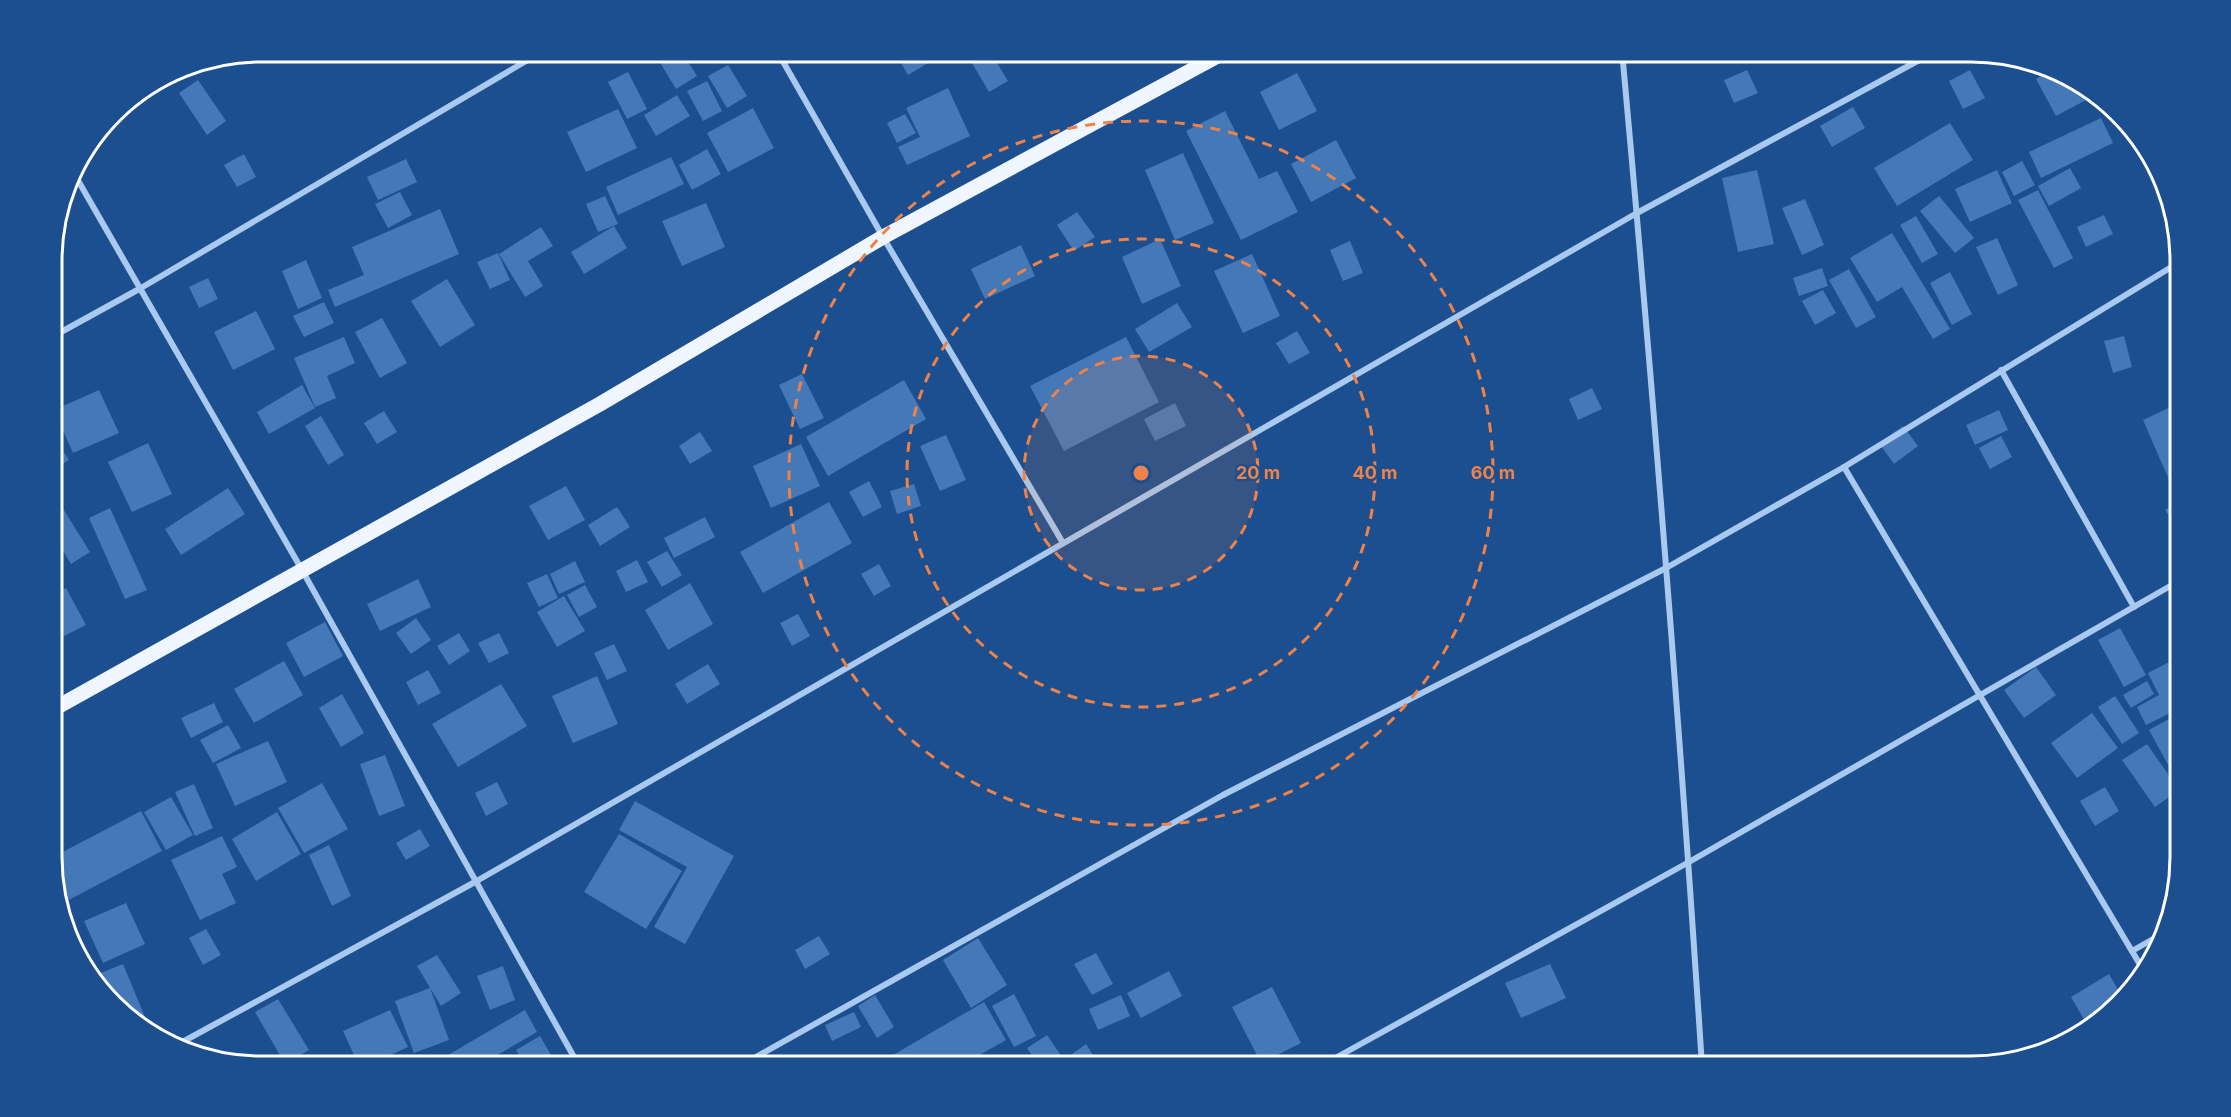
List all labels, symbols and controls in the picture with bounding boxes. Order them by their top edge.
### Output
text: 20 m [1236,462,1280,483]
text: 40 m [1353,462,1398,483]
text: 60 m [1471,462,1515,483]
centre of rings [1131,463,1151,483]

